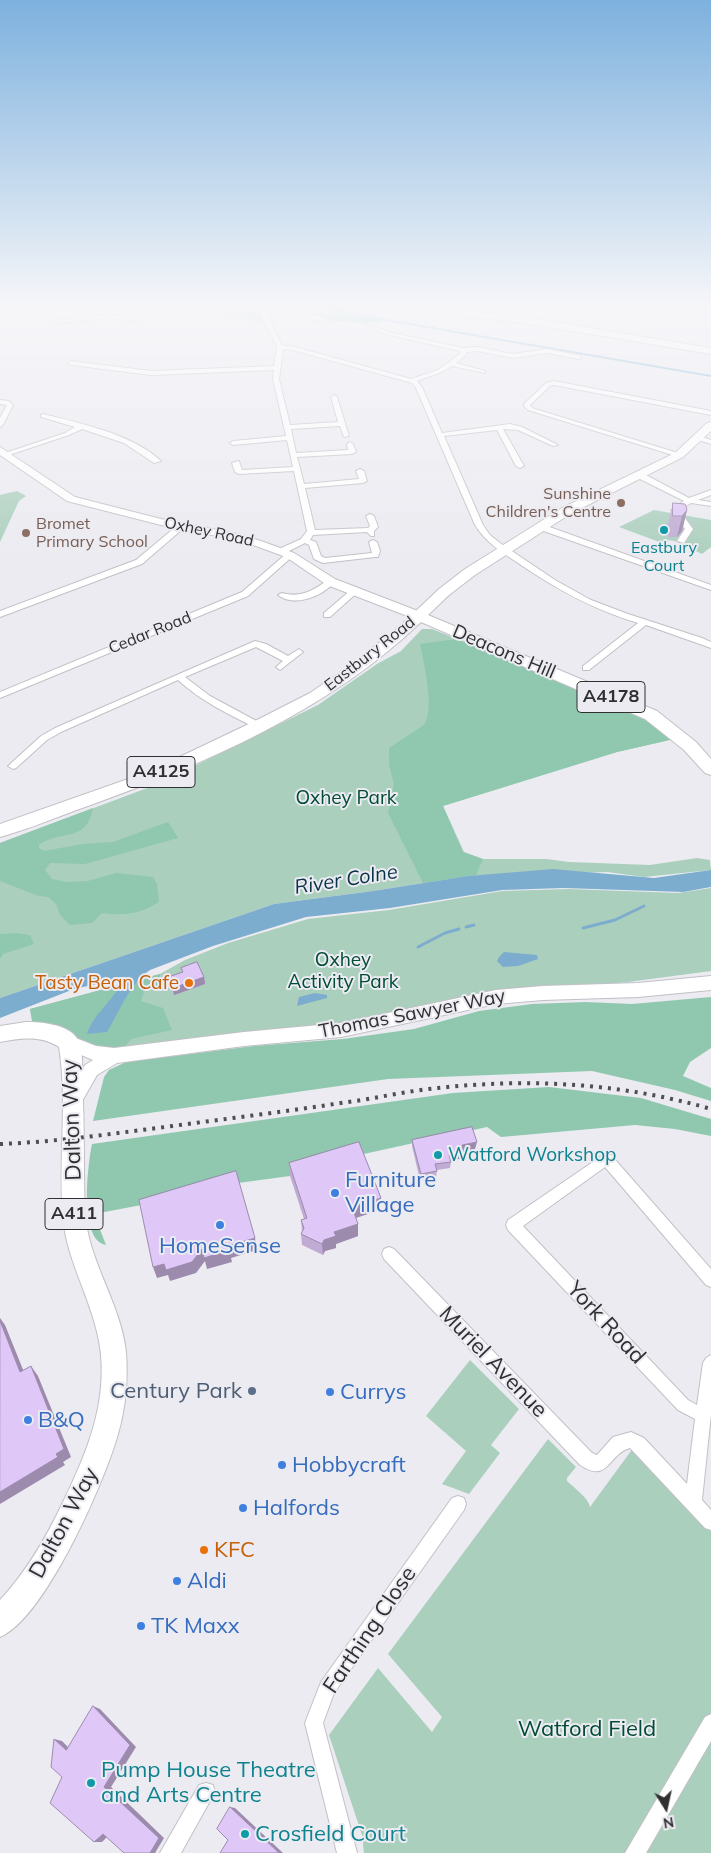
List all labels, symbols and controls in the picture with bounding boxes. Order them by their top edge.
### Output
place label: Sunshine Children's Centre [486,484,611,522]
marker: Sunshine Children's Centre [615,497,627,509]
street label: Oxhey Road [163,513,255,551]
place label: Bromet Primary School [36,514,148,552]
marker: Eastbury Court [658,524,670,536]
marker: Bromet Primary School [20,527,32,539]
place label: Eastbury Court [631,538,697,576]
street label: Cedar Road [106,608,194,658]
street label: Eastbury Road [321,613,419,695]
street label: Deacons Hill [449,620,559,684]
road number: A4178 [577,682,645,712]
road number: A4125 [127,756,195,788]
park label: Oxhey Park [295,787,397,809]
water label: River Colne [293,860,399,900]
park label: Oxhey Activity Park [288,949,398,993]
place label: Tasty Bean Cafe [35,972,179,994]
marker: Tasty Bean Cafe [183,977,195,989]
street label: Thomas Sawyer Way [317,985,507,1043]
street label: Dalton Way [57,1059,87,1181]
place label: Watford Workshop [448,1144,616,1166]
marker: Watford Workshop [432,1149,444,1161]
place label: Furniture Village [345,1167,436,1218]
marker: Furniture Village [329,1187,341,1199]
road number: A411 [45,1198,103,1230]
marker: HomeSense [214,1219,226,1231]
place label: HomeSense [159,1233,281,1259]
street label: York Road [561,1276,651,1370]
street label: Muriel Avenue [433,1301,553,1423]
place label: Century Park [110,1378,242,1404]
place label: Currys [340,1379,406,1405]
marker: Century Park [246,1385,258,1397]
marker: Currys [324,1386,336,1398]
place label: B&Q [38,1407,85,1433]
marker: B&Q [22,1414,34,1426]
place label: Hobbycraft [292,1452,406,1478]
marker: Hobbycraft [276,1459,288,1471]
street label: Dalton Way [24,1463,104,1583]
place label: Halfords [253,1495,340,1521]
marker: Halfords [237,1502,249,1514]
place label: KFC [214,1537,255,1563]
marker: KFC [198,1544,210,1556]
street label: Farthing Close [318,1562,422,1698]
place label: Aldi [187,1568,227,1594]
marker: Aldi [171,1575,183,1587]
place label: TK Maxx [151,1613,240,1639]
marker: TK Maxx [135,1620,147,1632]
park label: Watford Field [518,1716,656,1742]
place label: Pump House Theatre and Arts Centre [101,1757,316,1808]
marker: Pump House Theatre and Arts Centre [85,1777,97,1789]
north arrow [641,1783,691,1833]
text: N [662,1813,675,1833]
place label: Crosfield Court [255,1821,406,1847]
marker: Crosfield Court [239,1828,251,1840]

